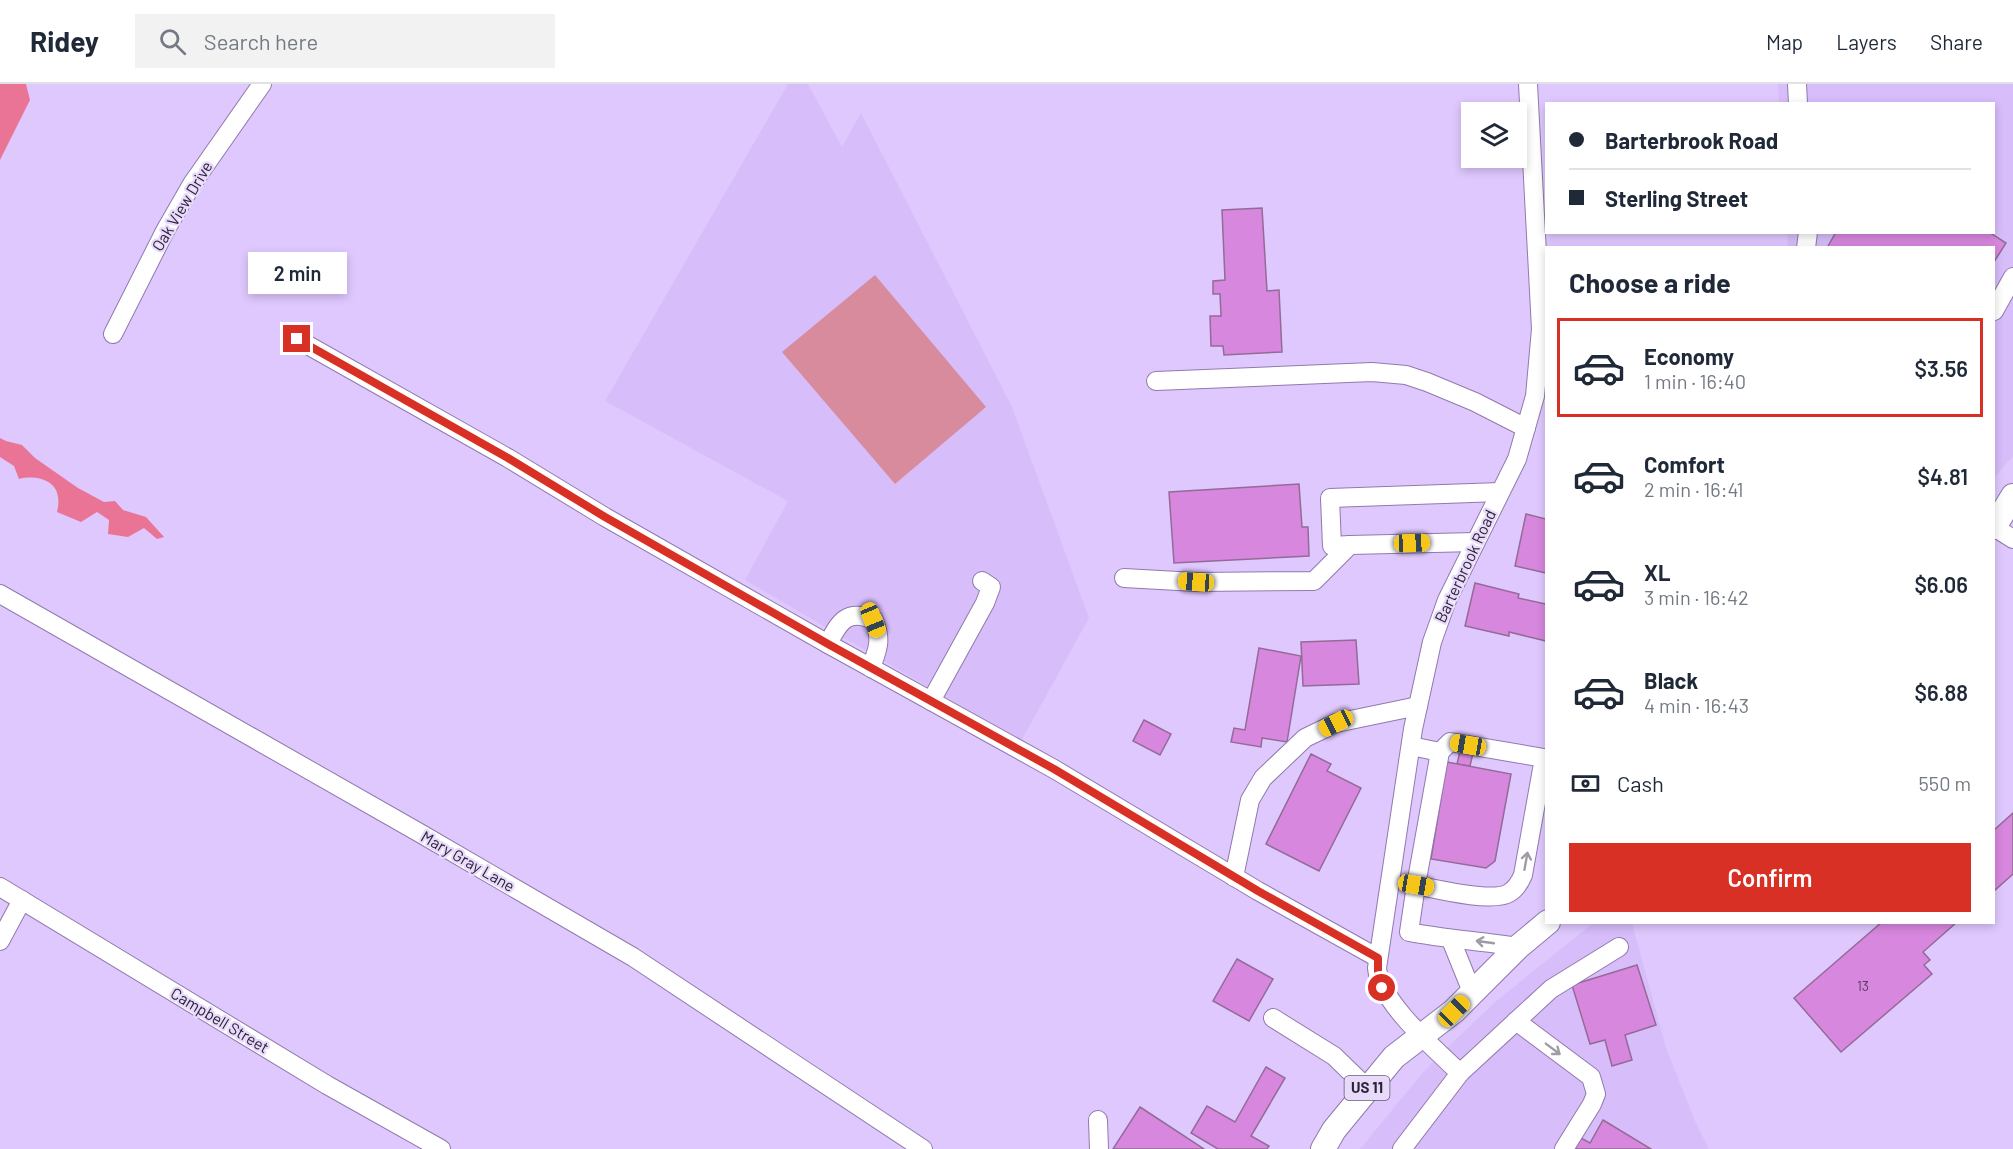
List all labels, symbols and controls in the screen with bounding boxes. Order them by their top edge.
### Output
search box [135,14,555,68]
text: Ridey [30,24,99,58]
icon: search [156,25,189,58]
text: Search here [204,28,318,54]
text: Map [1766,29,1803,54]
text: Layers [1836,29,1897,54]
text: Share [1930,29,1983,54]
map controls [1461,102,1527,168]
button: layers [1461,102,1527,168]
text: Barterbrook Road [1605,127,1778,153]
street label: Oak View Drive [147,157,216,254]
text: Sterling Street [1605,185,1748,211]
callout: 2 min [248,252,346,294]
text: 2 min [274,261,321,285]
text: Choose a ride [1569,266,1731,298]
route end [283,325,310,352]
icon: car [1572,341,1626,395]
text: Economy [1644,343,1734,369]
text: $3.56 [1915,355,1968,381]
text: 1 min · 16:40 [1644,369,1746,393]
icon: car [1572,449,1626,503]
text: Comfort [1644,451,1725,477]
text: $4.81 [1918,463,1968,489]
text: 2 min · 16:41 [1644,477,1744,501]
street label: Barterbrook Road [1430,506,1499,625]
car [1394,533,1430,553]
icon: car [1572,557,1626,611]
text: XL [1644,559,1670,585]
text: $6.06 [1914,571,1968,597]
car [1177,572,1215,592]
text: 3 min · 16:42 [1644,585,1749,609]
car [858,600,888,640]
icon: car [1572,665,1626,719]
text: Black [1644,667,1698,693]
text: $6.88 [1914,679,1968,705]
text: 4 min · 16:43 [1644,693,1749,717]
car [1316,707,1356,739]
car [1449,733,1487,757]
icon: cash [1569,767,1602,800]
text: Cash [1617,770,1664,796]
text: 550 m [1919,771,1971,795]
street label: Mary Gray Lane [418,826,518,895]
button: Confirm [1569,843,1971,912]
one-way arrow [1520,852,1531,872]
car [1397,873,1435,897]
one-way arrow [1475,936,1495,947]
route start [1368,974,1395,1001]
house number: 13 [1857,977,1869,994]
street label: Campbell Street [168,983,273,1056]
car [1435,992,1473,1030]
one-way arrow [1545,1042,1561,1055]
road number: US 11 [1344,1076,1390,1100]

